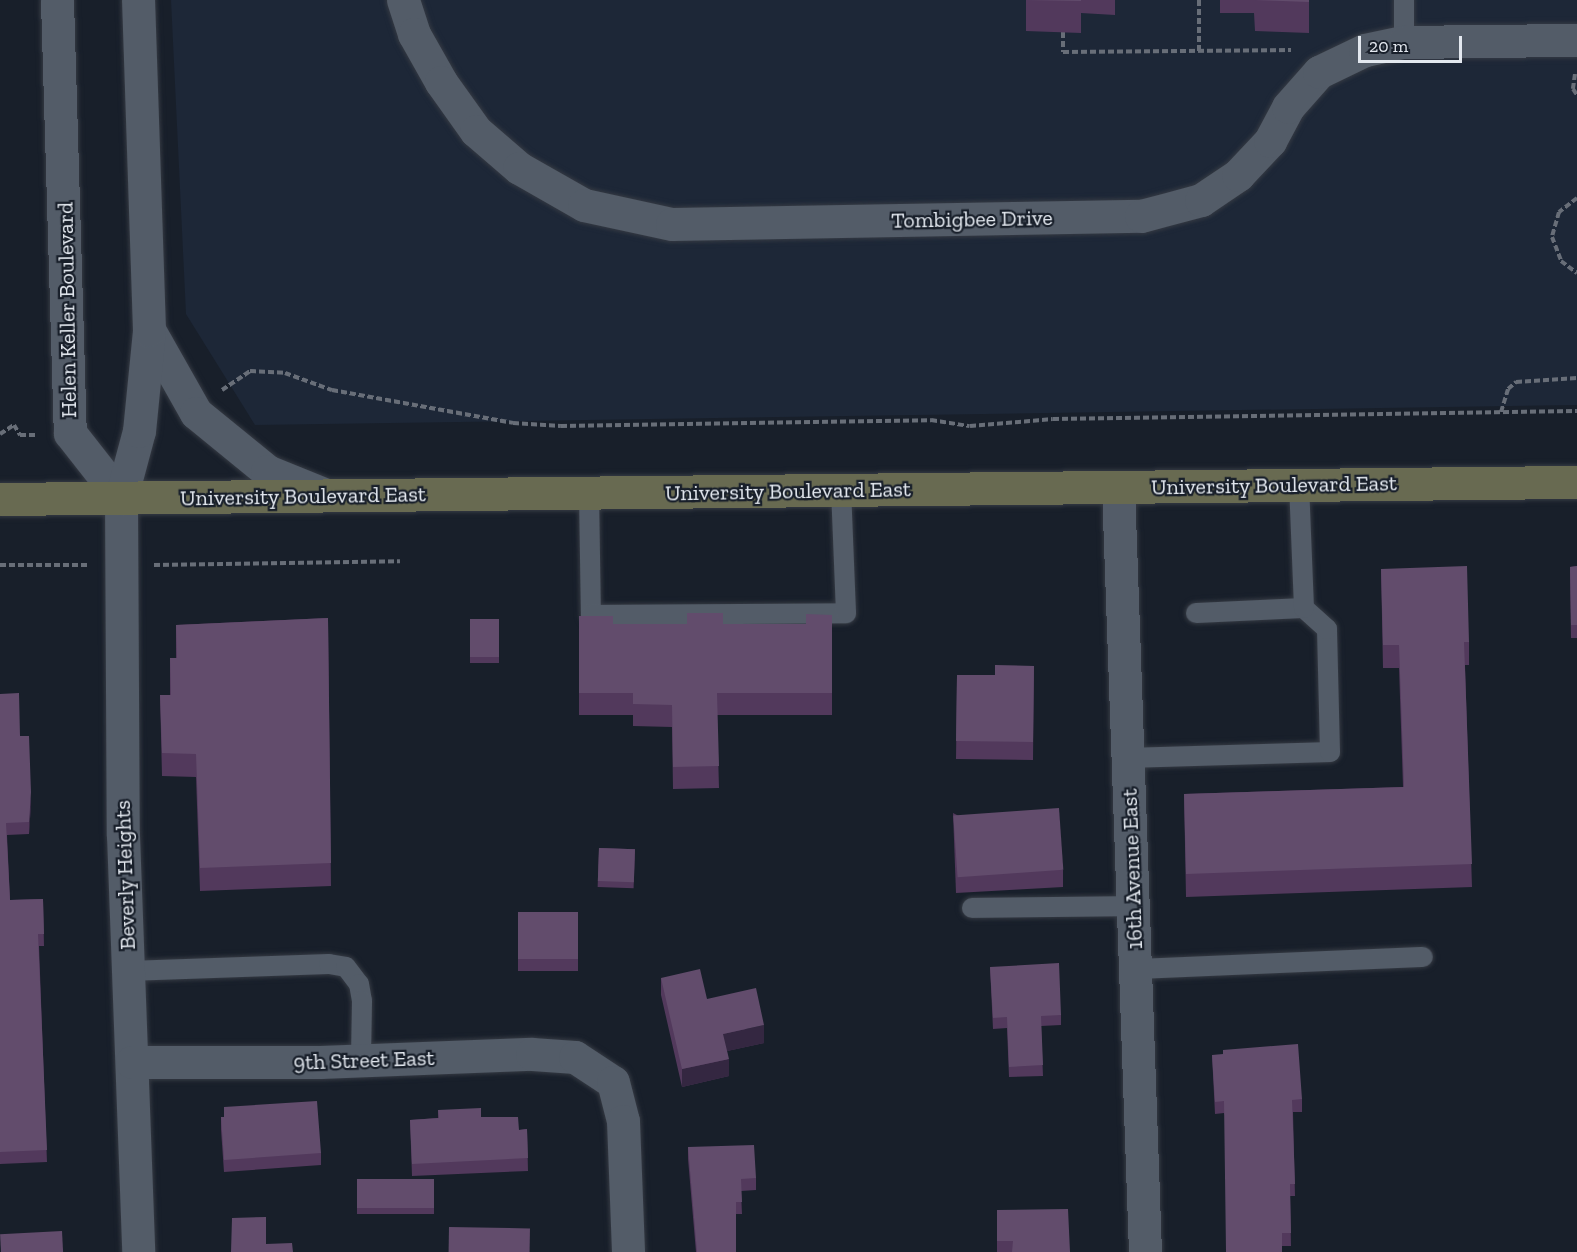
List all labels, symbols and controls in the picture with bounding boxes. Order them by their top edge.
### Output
scale bar [1361,24,1464,62]
text: 20 m [1369,35,1408,57]
street label: Helen Keller Boulevard [52,202,82,418]
street label: Tombigbee Drive [891,204,1053,234]
street label: University Boulevard East [1151,470,1397,500]
street label: University Boulevard East [665,476,911,506]
street label: University Boulevard East [180,481,426,511]
street label: 16th Avenue East [1116,788,1148,950]
street label: Beverly Heights [109,800,141,950]
street label: 9th Street East [293,1044,435,1076]

